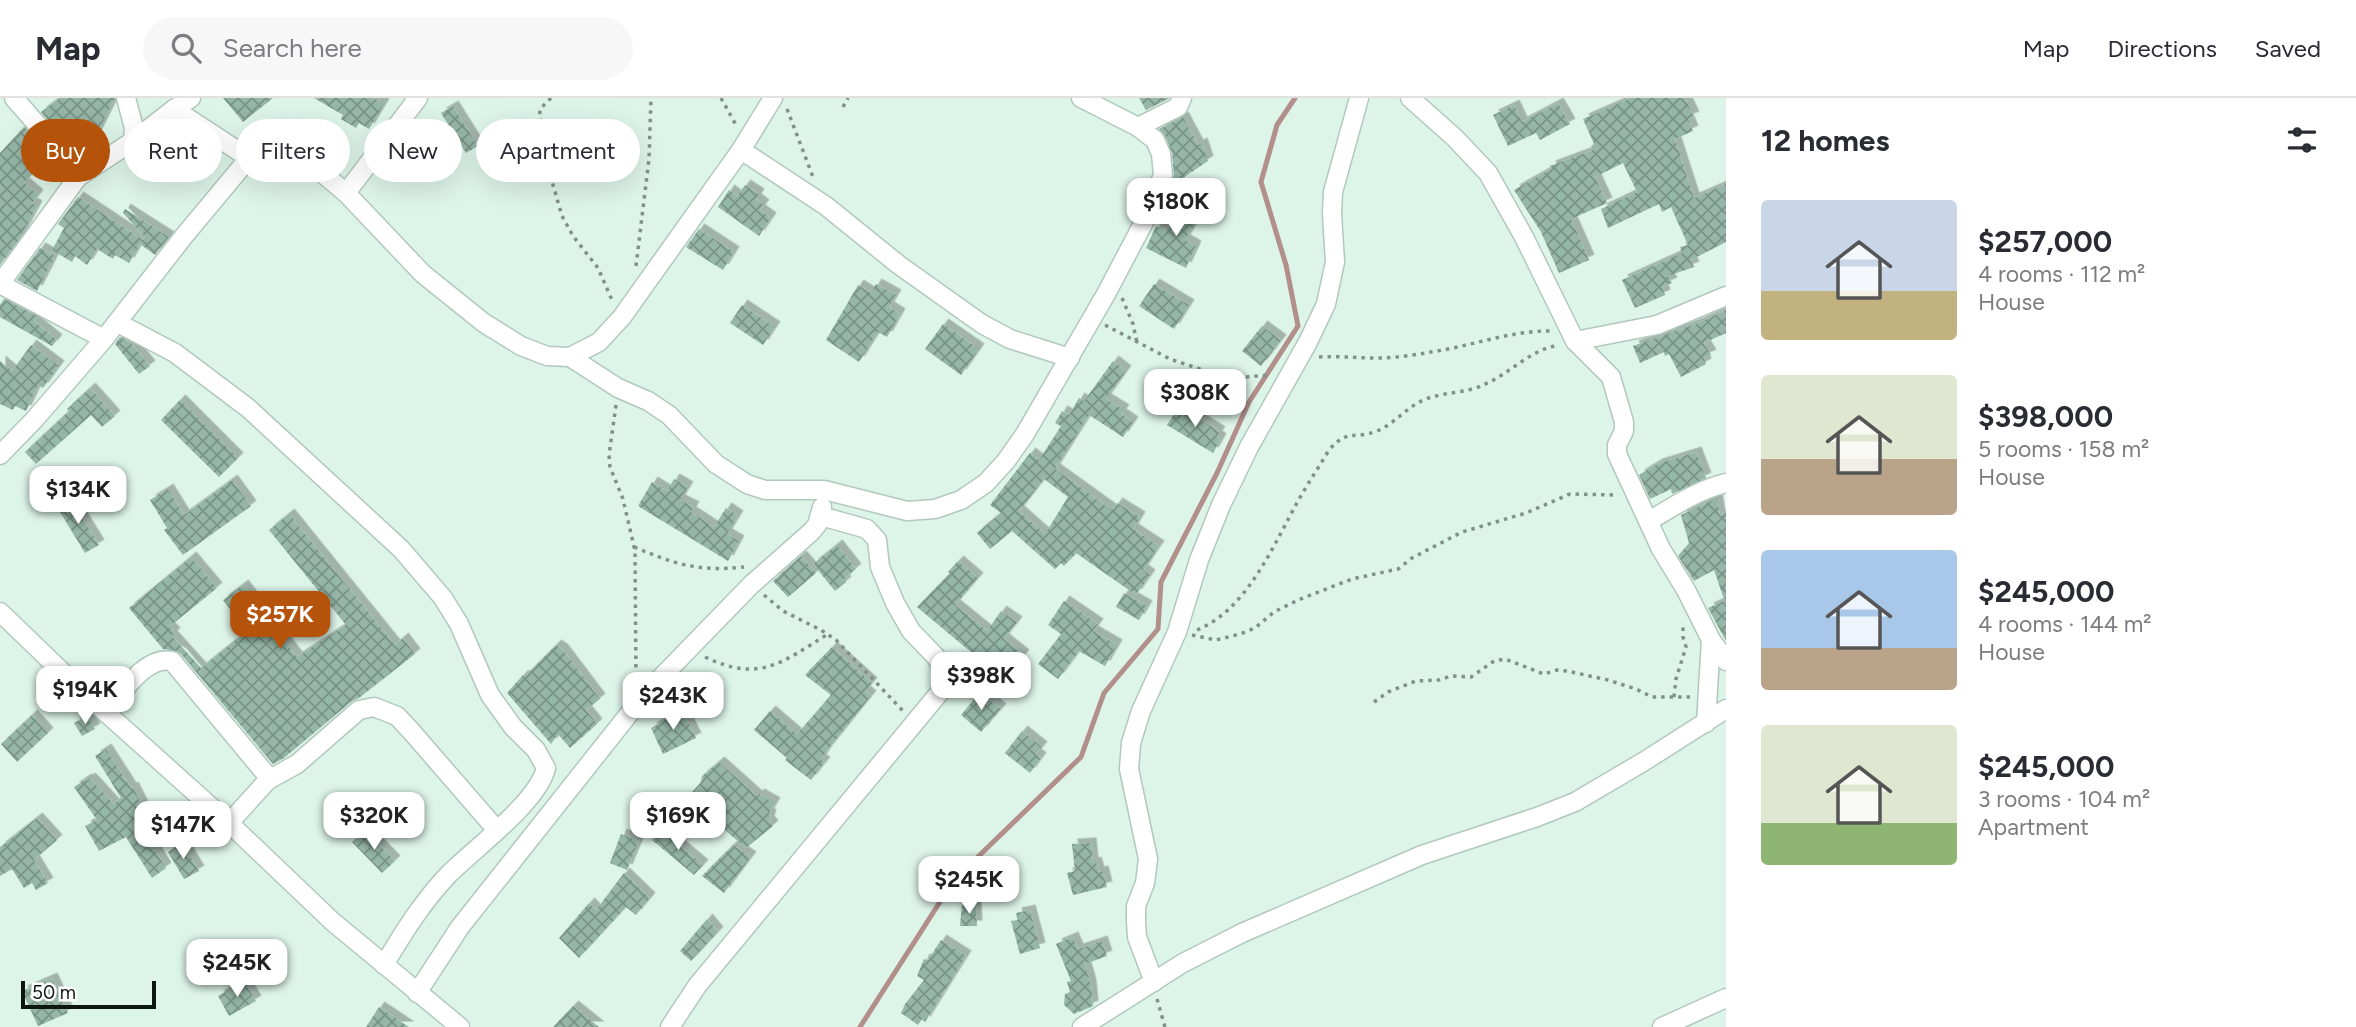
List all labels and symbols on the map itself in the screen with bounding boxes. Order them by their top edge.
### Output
pin: $180K [1127,178,1225,238]
pin: $308K [1146,370,1244,429]
pin: $134K [29,466,127,526]
pin: $257K [231,592,329,651]
pin: $398K [932,652,1030,712]
pin: $194K [36,666,134,726]
pin: $243K [624,672,722,732]
pin: $320K [325,792,423,852]
pin: $169K [629,792,727,852]
pin: $147K [134,802,232,861]
pin: $245K [920,856,1018,916]
pin: $245K [188,940,286,999]
scale bar [21,978,156,1010]

